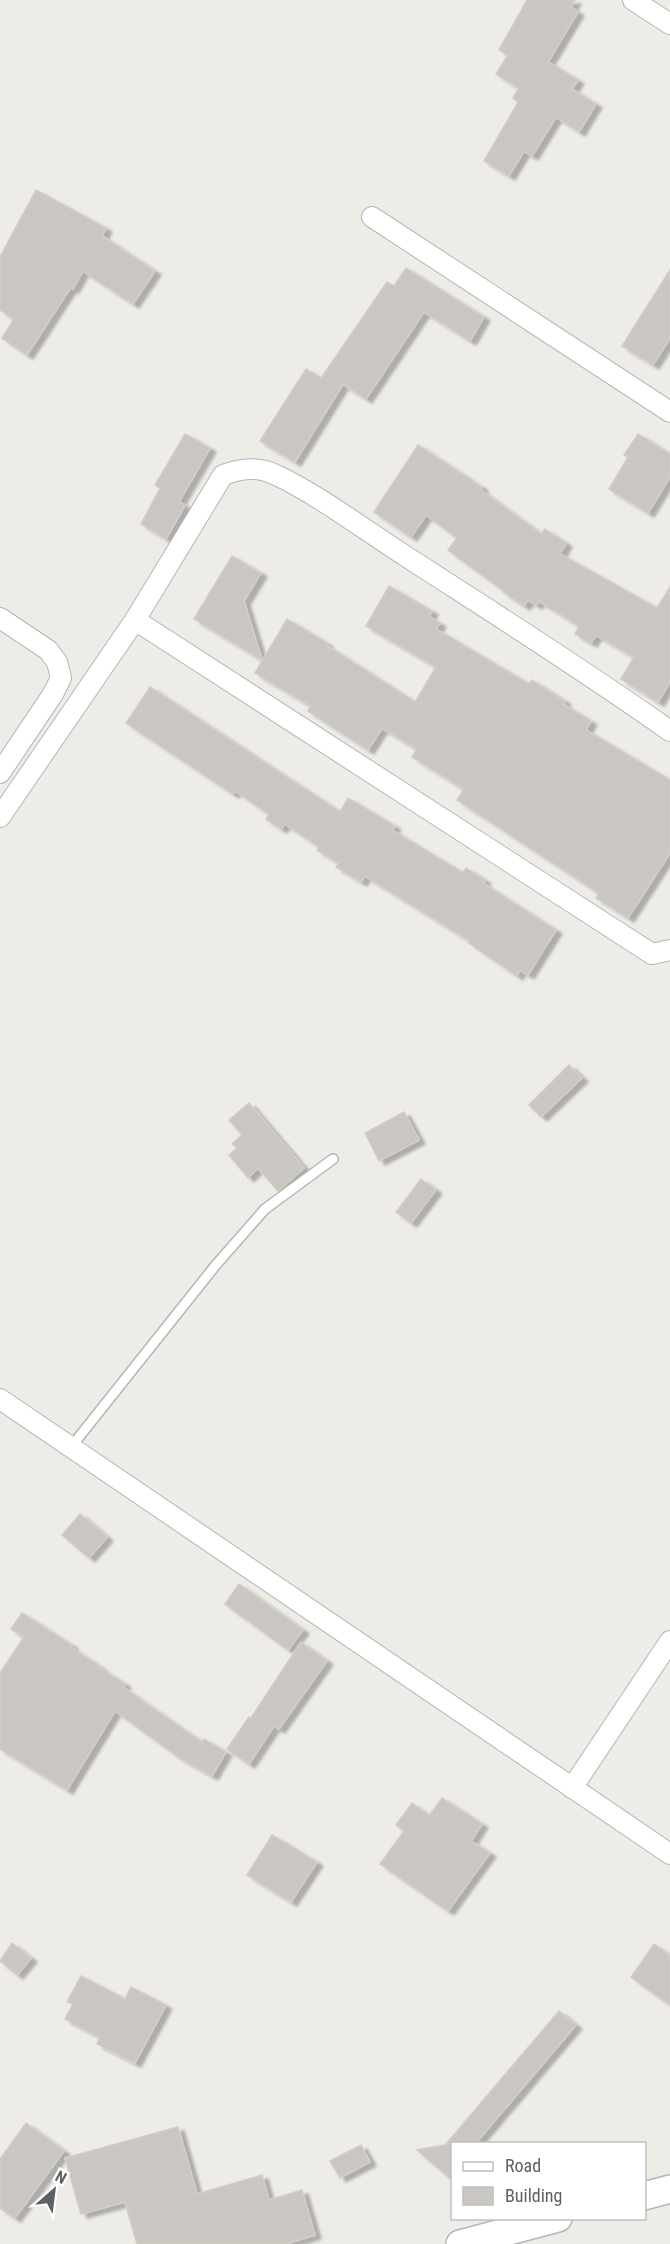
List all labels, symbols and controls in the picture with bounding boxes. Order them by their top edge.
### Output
legend [451,2142,646,2220]
text: Road [505,2155,541,2176]
north arrow [24,2160,84,2220]
text: N [52,2167,70,2188]
text: Building [505,2185,562,2206]

